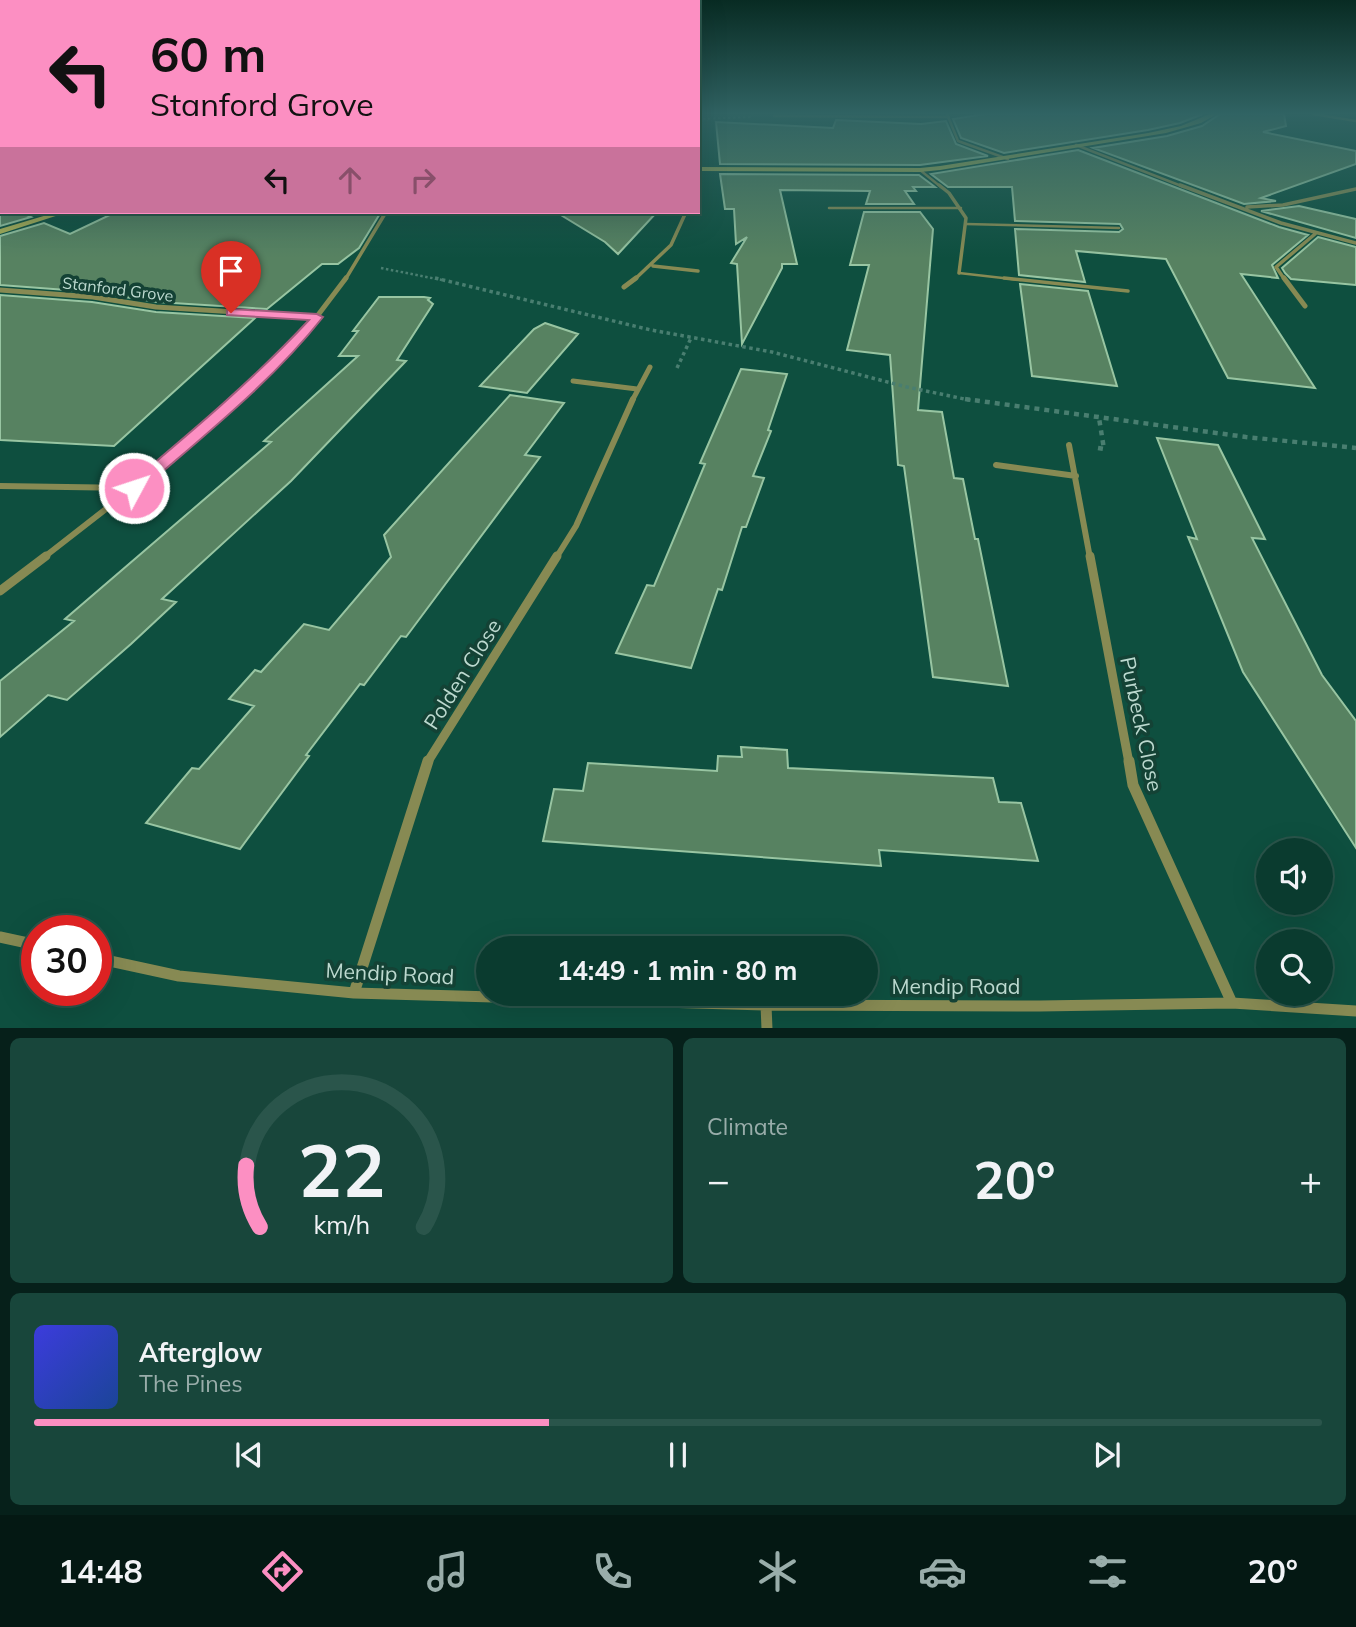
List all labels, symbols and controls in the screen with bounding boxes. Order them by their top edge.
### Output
text: 60 m [150,23,266,84]
icon: left [35,28,126,119]
text: Stanford Grove [150,84,374,124]
icon: left [258,161,296,199]
icon: ahead [331,161,369,199]
icon: right [404,161,442,199]
pin [201,241,261,313]
icon: arrive [212,252,250,290]
street label: Stanford Grove [61,272,175,306]
position arrow [97,451,171,525]
street label: Polden Close [418,614,506,734]
street label: Purbeck Close [1115,654,1169,794]
map controls [1256,838,1333,1006]
button: sound [1256,838,1333,915]
speed limit sign: 30 [21,915,112,1006]
button: search [1256,929,1333,1006]
text: 14:49 · 1 min · 80 m [557,954,797,987]
street label: Mendip Road [325,957,455,989]
street label: Mendip Road [892,973,1020,999]
text: Climate [707,1112,788,1141]
text: 22 [298,1124,385,1215]
text: 20° [973,1147,1056,1212]
text: − [707,1156,730,1204]
text: + [1299,1156,1322,1204]
text: km/h [313,1208,370,1239]
text: Afterglow [139,1336,262,1369]
text: The Pines [139,1369,243,1398]
icon: previous [230,1436,268,1474]
icon: pause [659,1436,697,1474]
icon: next [1088,1436,1126,1474]
icon: directions [258,1547,307,1596]
icon: music [423,1547,472,1596]
icon: phone [588,1547,637,1596]
icon: climate [753,1547,802,1596]
icon: car [918,1547,967,1596]
icon: filters [1083,1547,1132,1596]
text: 14:48 [58,1551,143,1591]
text: 20° [1247,1551,1298,1591]

